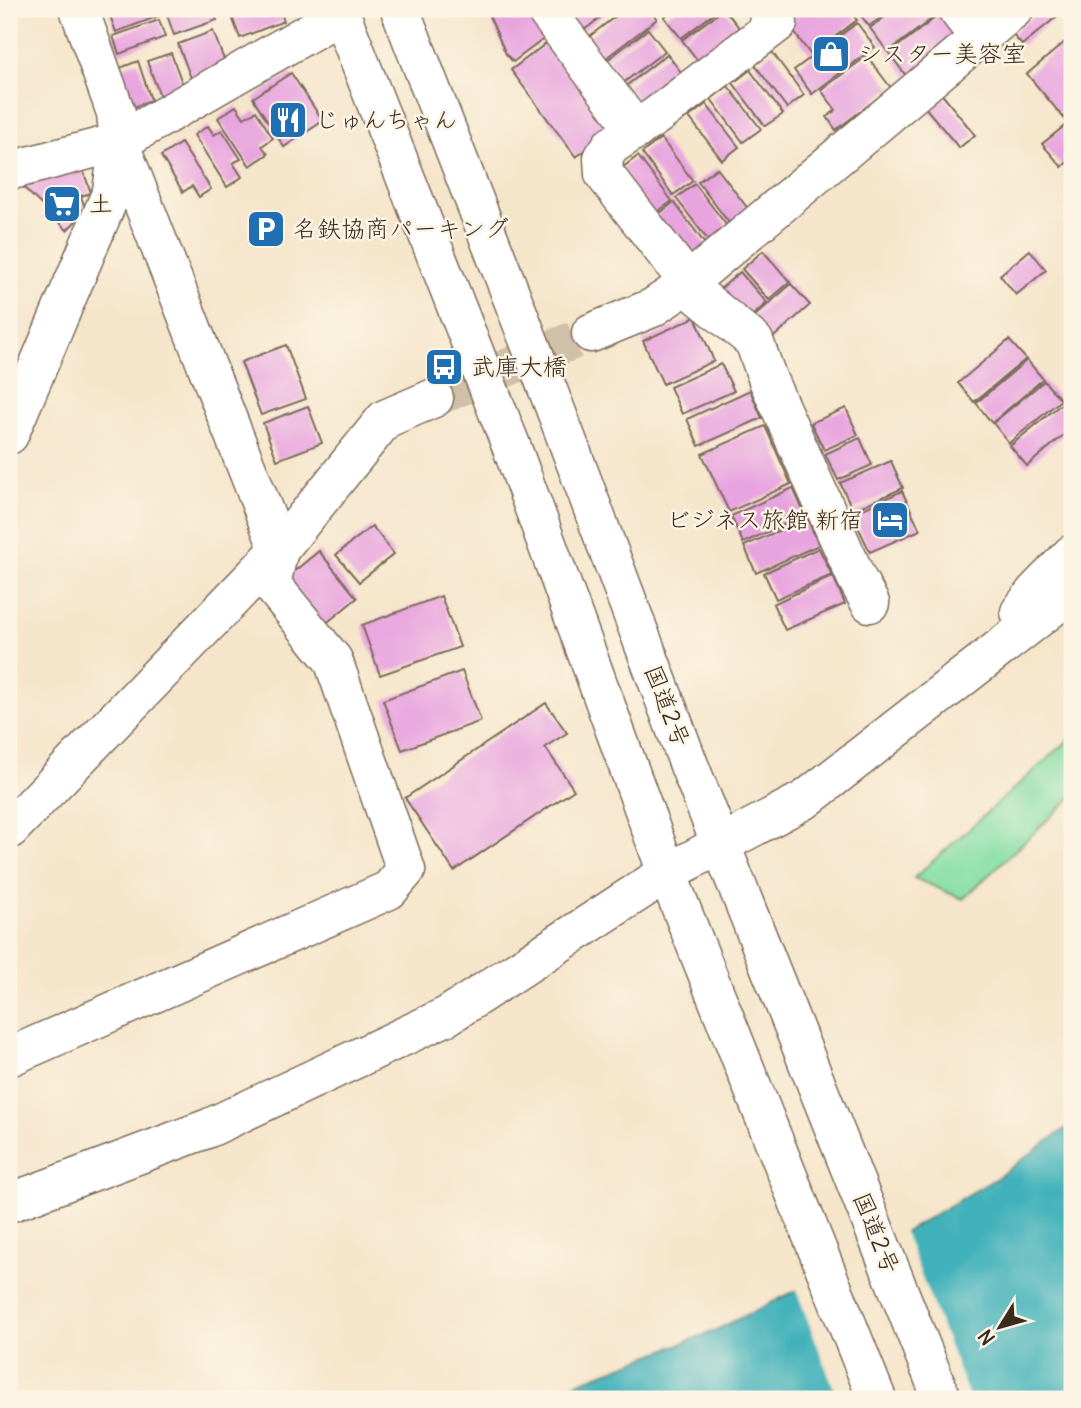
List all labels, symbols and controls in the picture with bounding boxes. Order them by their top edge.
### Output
shop icon: シスター美容室 [810,33,852,75]
place label: シスター美容室 [858,38,1026,68]
restaurant icon: じゅんちゃん [267,99,309,141]
place label: じゅんちゃん [315,104,458,134]
supermarket icon: 土 [41,183,83,225]
place label: 土 [89,188,113,218]
parking icon: 名鉄協商パーキング [245,208,287,250]
place label: 名鉄協商パーキング [293,213,509,243]
bus stop icon: 武庫大橋 [423,346,465,388]
place label: 武庫大橋 [471,351,567,381]
hotel icon: ビジネス旅館 新宿 [869,499,911,541]
place label: ビジネス旅館 新宿 [666,504,863,534]
street label: 国道2号 [639,661,697,751]
street label: 国道2号 [847,1188,907,1278]
north arrow [965,1292,1036,1362]
text: N [973,1325,1000,1350]

